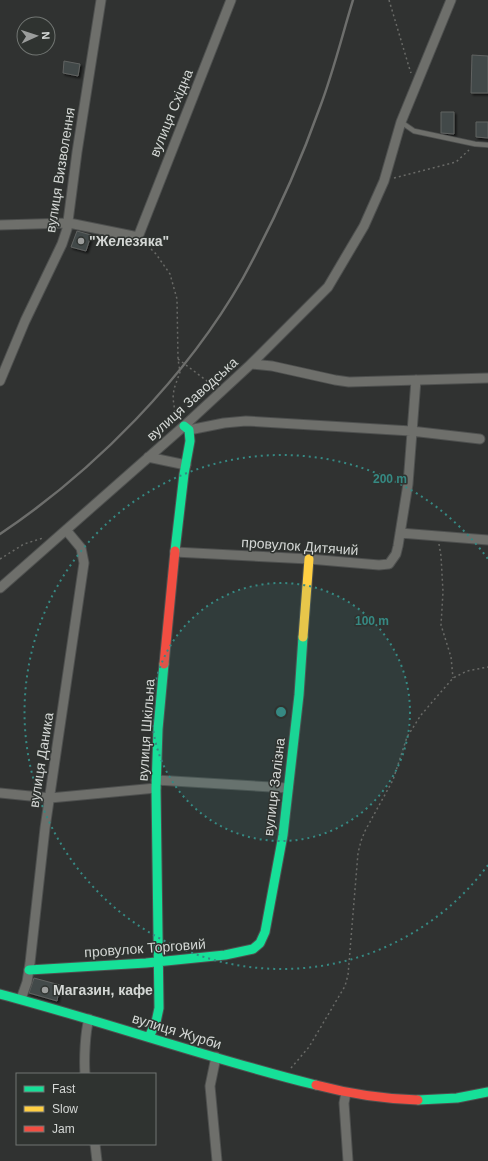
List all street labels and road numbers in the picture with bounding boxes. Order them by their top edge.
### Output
street label: вулиця Східна [146,67,196,159]
street label: вулиця Визволення [42,106,78,234]
street label: вулиця Заводська [143,354,241,444]
street label: провулок Дитячий [241,534,359,558]
street label: вулиця Шкільна [134,678,158,782]
street label: вулиця Даника [26,711,56,809]
street label: вулиця Залізна [260,737,288,837]
street label: провулок Торговий [84,936,206,960]
street label: вулиця Журби [130,1010,224,1052]

